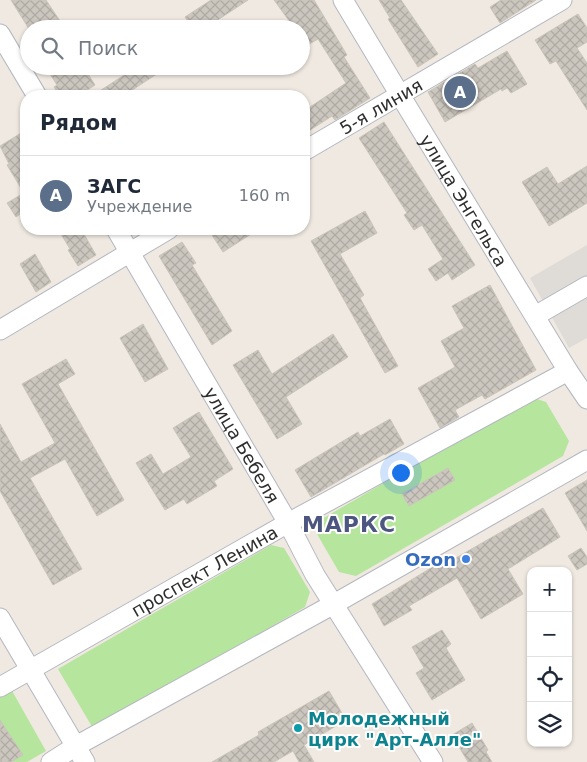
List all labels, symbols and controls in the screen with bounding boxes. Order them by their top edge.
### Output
search box [20,20,310,75]
icon: search [38,34,66,62]
text: Поиск [78,37,138,59]
pin: A [444,73,476,111]
street label: 5-я линия [336,74,426,138]
text: Рядом [40,111,117,135]
street label: улица Энгельса [416,130,512,270]
text: ЗАГС [87,175,141,197]
text: A [50,186,62,205]
text: 160 m [239,186,290,205]
text: Учреждение [87,197,192,216]
street label: улица Бебеля [200,383,284,507]
your location [388,460,414,486]
district label: МАРКС [302,512,396,537]
street label: проспект Ленина [127,521,281,621]
place label: Ozon [405,549,456,570]
marker: Ozon [460,553,472,565]
map controls [527,567,572,747]
button: + [527,567,572,612]
button: − [527,612,572,657]
button: locate [527,657,572,702]
button: layers [527,702,572,747]
place label: Молодежный цирк "Арт-Алле" [308,708,481,750]
marker: Молодежный цирк "Арт-Алле" [292,722,304,734]

